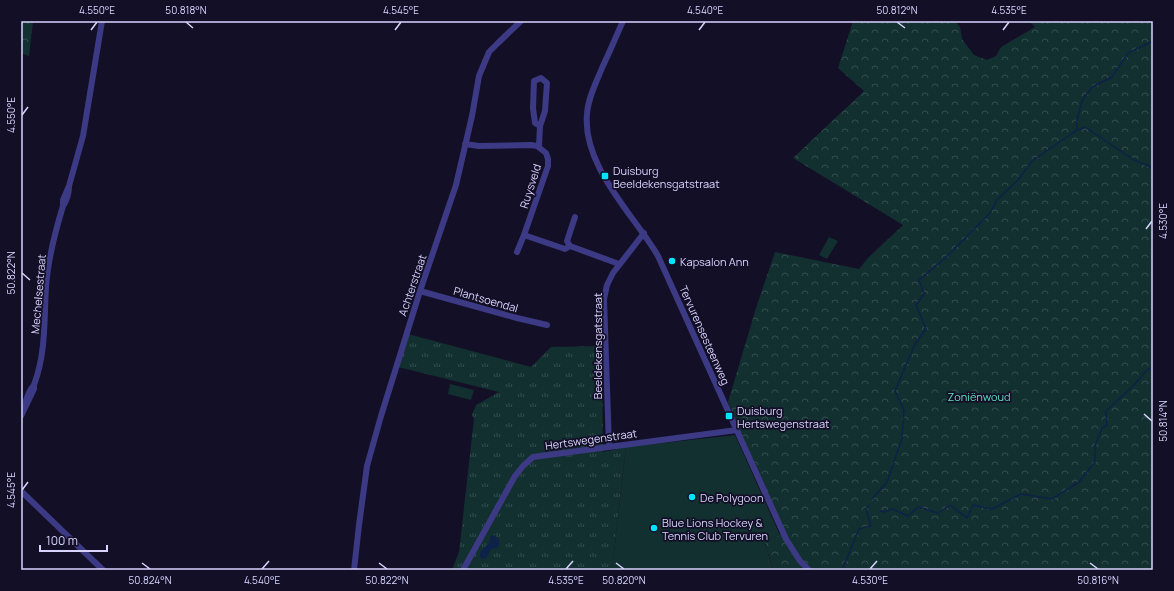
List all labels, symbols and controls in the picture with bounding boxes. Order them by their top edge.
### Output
text: 4.550°E [79,3,115,17]
text: 50.818°N [165,3,207,17]
text: 4.545°E [383,3,419,17]
text: 4.540°E [687,3,723,17]
text: 50.812°N [876,3,918,17]
text: 4.535°E [991,3,1027,17]
text: 4.550°E [4,97,18,133]
street label: Ruysveld [516,162,544,210]
place label: Duisburg Beeldekensgatstraat [613,163,720,191]
marker: Duisburg Beeldekensgatstraat [600,171,610,181]
text: 4.530°E [1156,203,1170,239]
text: 50.822°N [4,251,18,294]
street label: Achterstraat [394,252,430,318]
street label: Mechelsestraat [27,253,49,335]
place label: Kapsalon Ann [680,254,749,269]
marker: Kapsalon Ann [667,256,677,266]
street label: Plantsoendal [452,283,520,315]
street label: Tervurensesteenweg [676,283,734,387]
street label: Beeldekensgatstraat [590,293,605,399]
park label: Zoniënwoud [948,389,1010,404]
text: 50.814°N [1156,400,1170,442]
place label: Duisburg Hertswegenstraat [737,403,829,431]
marker: Duisburg Hertswegenstraat [724,411,734,421]
street label: Hertswegenstraat [544,425,638,453]
text: 4.545°E [4,472,18,508]
place label: De Polygoon [700,490,763,505]
marker: De Polygoon [687,492,697,502]
place label: Blue Lions Hockey & Tennis Club Tervuren [662,515,768,543]
marker: Blue Lions Hockey & Tennis Club Tervuren [649,523,659,533]
scale bar [40,527,107,553]
text: 100 m [46,532,78,549]
text: 50.824°N [129,573,172,587]
text: 4.540°E [244,573,280,587]
text: 50.822°N [366,573,409,587]
text: 4.535°E [548,573,584,587]
text: 50.820°N [602,573,646,587]
text: 4.530°E [852,573,888,587]
text: 50.816°N [1077,573,1119,587]

